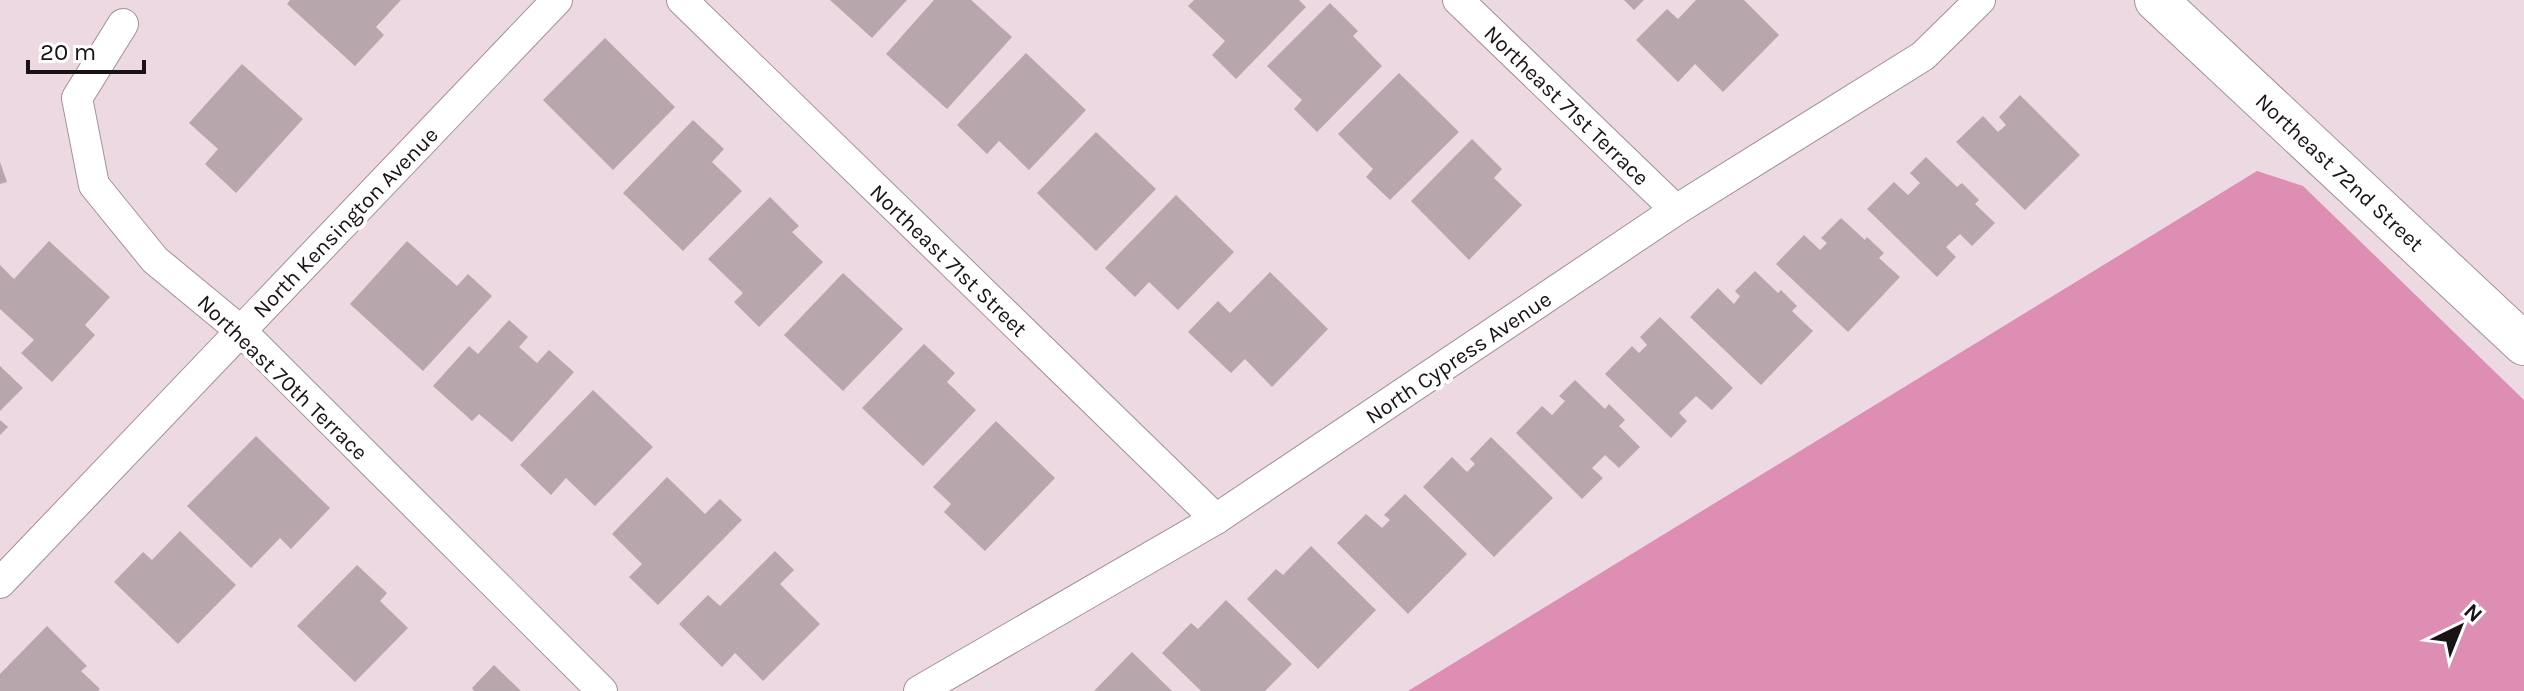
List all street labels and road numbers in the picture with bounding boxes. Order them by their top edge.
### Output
street label: Northeast 71st Terrace [1478,20,1654,191]
street label: Northeast 72nd Street [2250,88,2429,257]
street label: North Kensington Avenue [248,122,444,323]
street label: Northeast 71st Street [864,179,1032,342]
street label: North Cypress Avenue [1361,286,1556,430]
street label: Northeast 70th Terrace [192,290,373,466]

